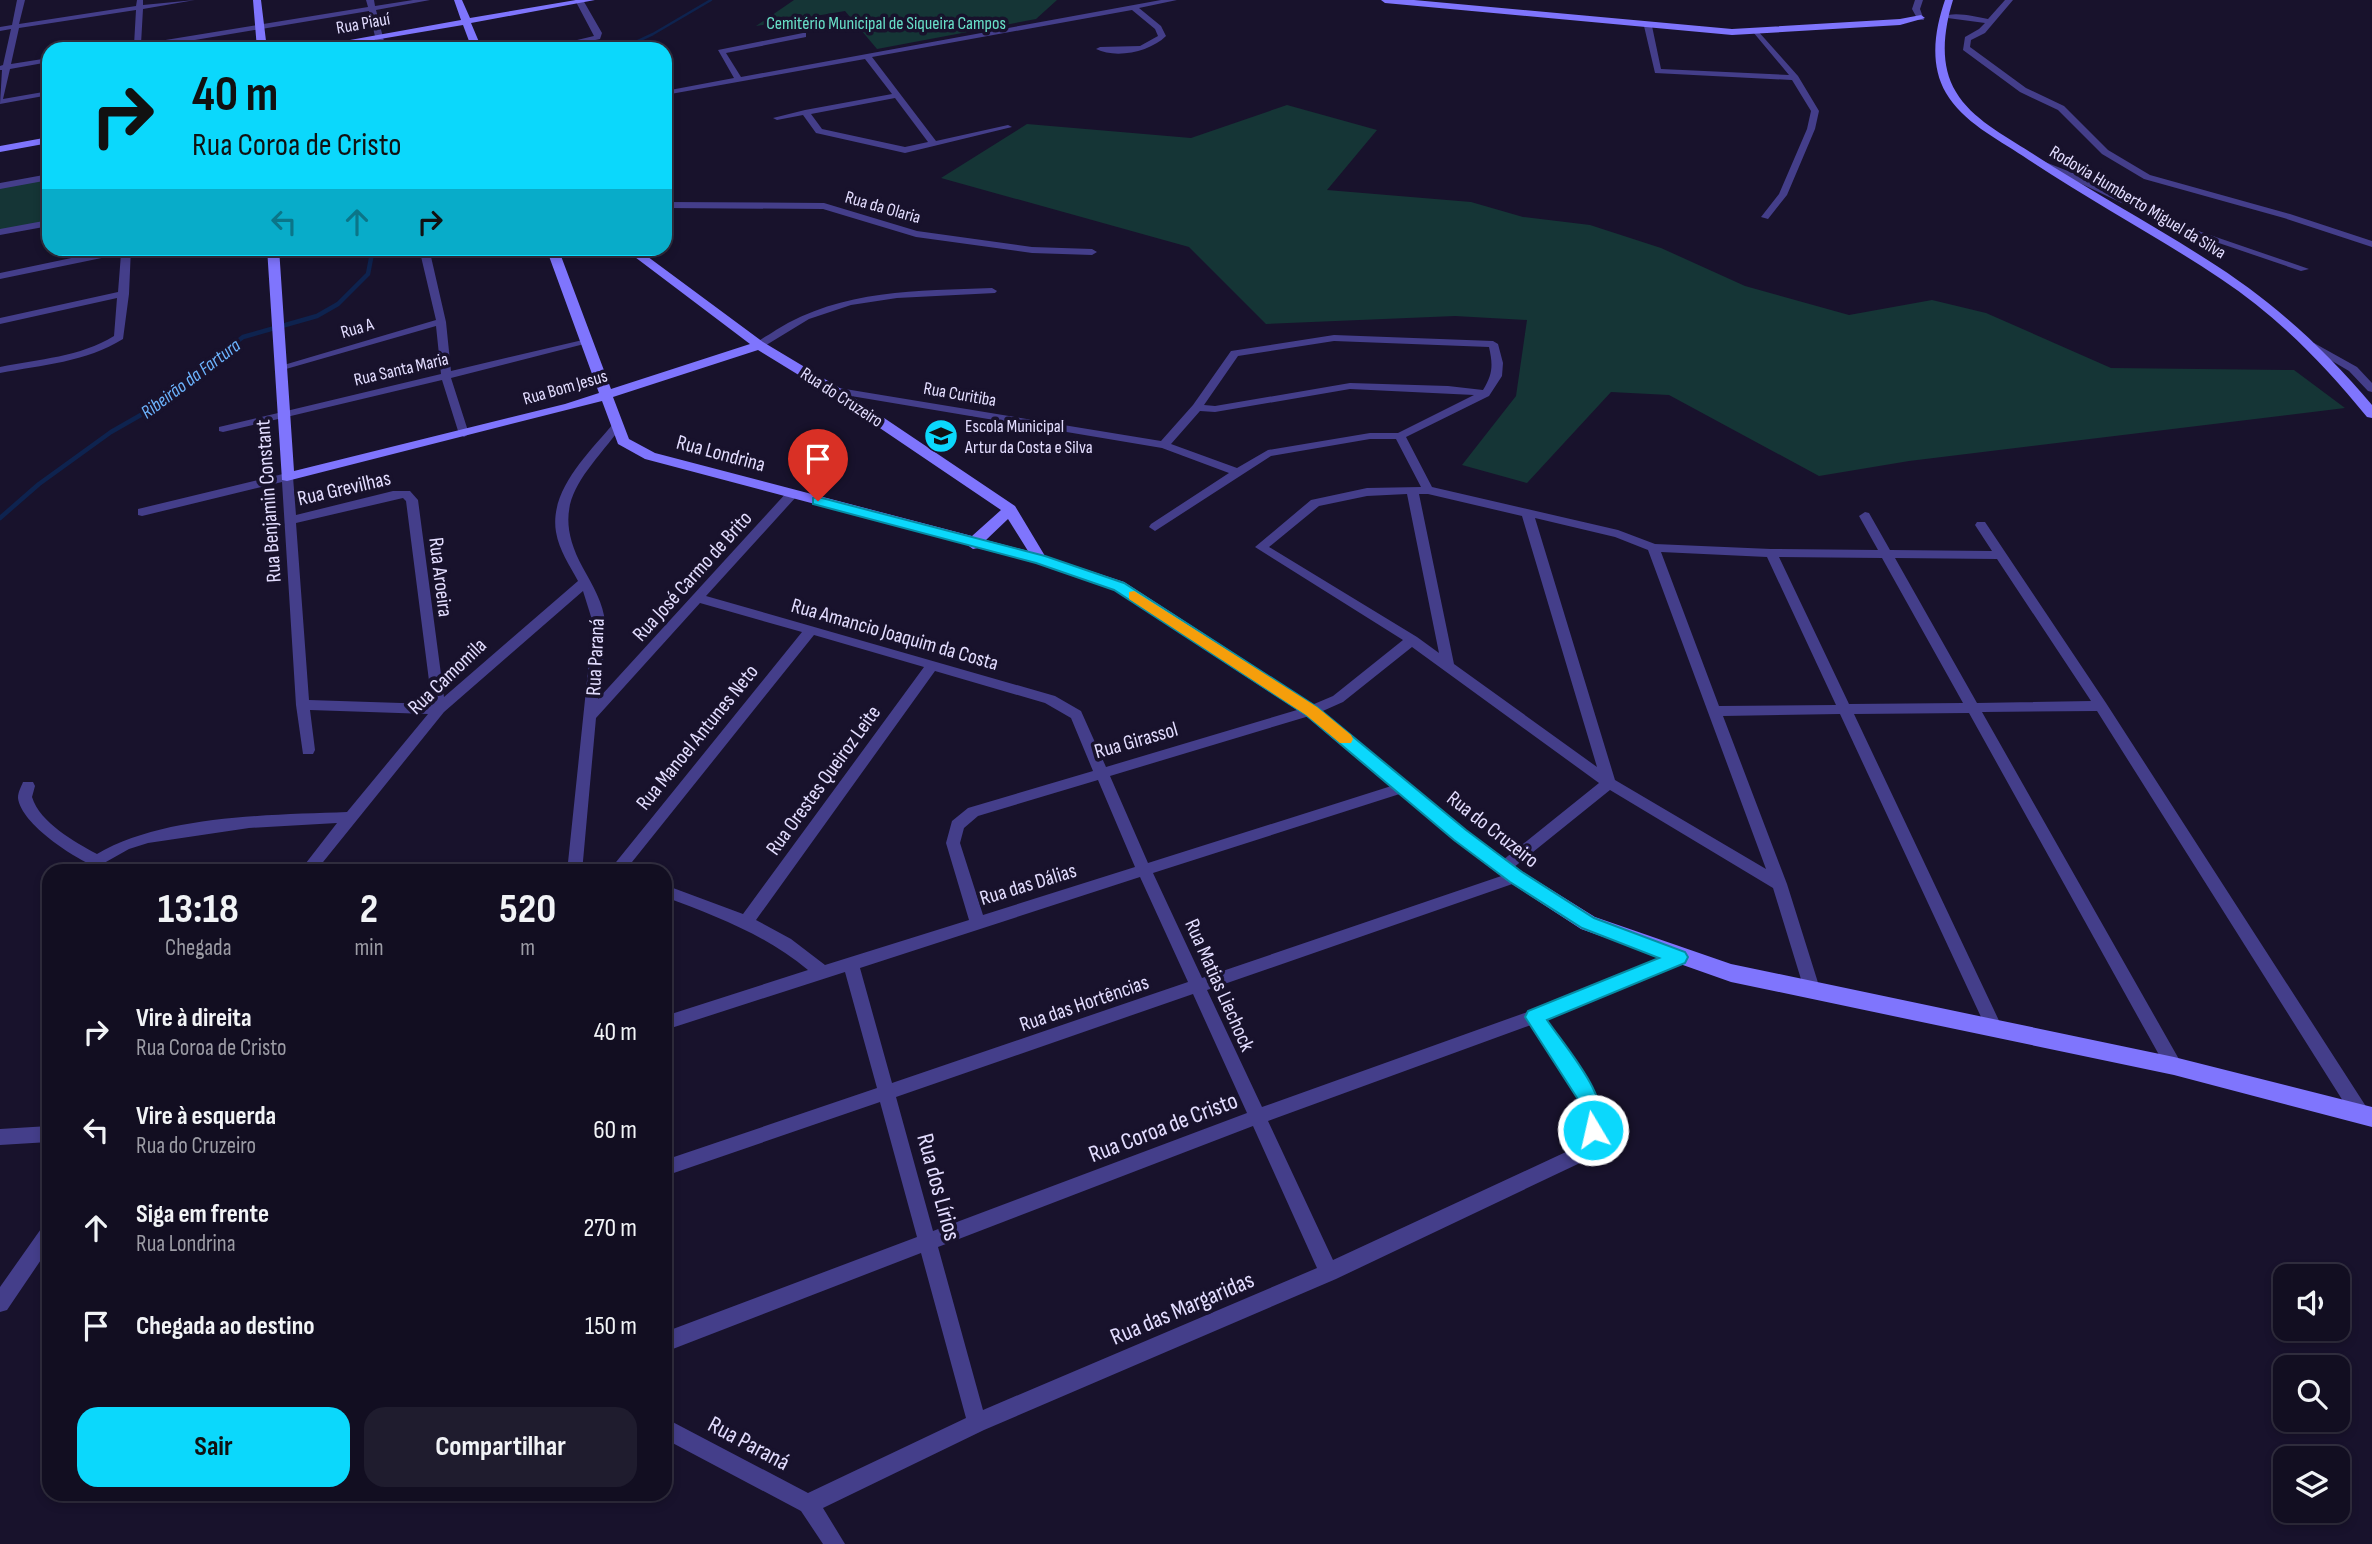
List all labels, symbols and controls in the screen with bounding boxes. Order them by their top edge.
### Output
street label: Rua Piauí [334,8,392,39]
park label: Cemitério Municipal de Siqueira Campos [766,13,1006,34]
text: 40 m [192,66,278,125]
icon: right [77,70,168,161]
text: Rua Coroa de Cristo [192,126,402,165]
street label: Rodovia Humberto Miguel da Silva [2046,141,2230,263]
street label: Rua da Olaria [843,187,923,228]
icon: left [265,203,303,241]
icon: ahead [338,203,376,241]
icon: right [411,203,449,241]
street label: Rua A [338,314,376,343]
water label: Ribeirão da Fartura [137,334,245,424]
street label: Rua Santa Maria [352,348,450,391]
street label: Rua do Cruzeiro [797,363,887,432]
street label: Rua Bom Jesus [520,365,610,410]
street label: Rua Curitiba [922,378,998,411]
place label: Escola Municipal Artur da Costa e Silva [964,416,1093,458]
school or university icon: Escola Municipal Artur da Costa e Silva [922,417,960,455]
street label: Rua Benjamin Constant [250,419,287,583]
pin [788,429,848,501]
street label: Rua Londrina [674,430,768,477]
icon: arrive [799,440,837,478]
street label: Rua Grevilhas [295,466,393,511]
street label: Rua José Carmo de Brito [627,506,757,647]
street label: Rua Aroeira [423,536,458,618]
street label: Rua Amancio Joaquim da Costa [788,593,1001,676]
street label: Rua Paraná [581,618,610,696]
street label: Rua Camomila [403,633,492,720]
street label: Rua Manoel Antunes Neto [631,660,764,815]
street label: Rua Orestes Queiroz Leite [761,701,886,860]
street label: Rua Girassol [1092,717,1181,764]
street label: Rua do Cruzeiro [1442,786,1544,873]
street label: Rua das Dálias [977,858,1080,911]
text: 13:18 [158,884,239,935]
text: 2 [360,884,378,935]
text: 520 [499,884,556,935]
street label: Rua Matias Liechock [1179,915,1260,1055]
text: Chegada [165,934,232,962]
text: min [355,934,383,962]
text: m [520,934,535,962]
street label: Rua das Hortências [1016,970,1152,1037]
text: Vire à direita [136,1003,252,1034]
icon: right [77,1013,115,1051]
text: 40 m [594,1017,637,1048]
text: Rua Coroa de Cristo [136,1034,287,1062]
street label: Rua Coroa de Cristo [1085,1086,1242,1169]
position arrow [1556,1093,1630,1167]
text: Vire à esquerda [136,1101,276,1132]
icon: left [77,1111,115,1149]
text: 60 m [593,1115,637,1146]
street label: Rua dos Lírios [910,1130,967,1244]
text: Rua do Cruzeiro [136,1132,256,1160]
text: Siga em frente [136,1199,269,1230]
icon: ahead [77,1209,115,1247]
text: 270 m [584,1213,637,1244]
text: Rua Londrina [136,1230,236,1258]
map controls [2273,1264,2350,1523]
button: sound [2273,1264,2350,1341]
street label: Rua das Margaridas [1106,1265,1258,1352]
icon: arrive [77,1307,115,1345]
text: Chegada ao destino [136,1311,315,1342]
text: 150 m [585,1311,637,1342]
button: search [2273,1355,2350,1432]
button: Sair [77,1407,350,1487]
button: Compartilhar [364,1407,637,1487]
street label: Rua Paraná [703,1410,795,1477]
button: layers [2273,1446,2350,1523]

